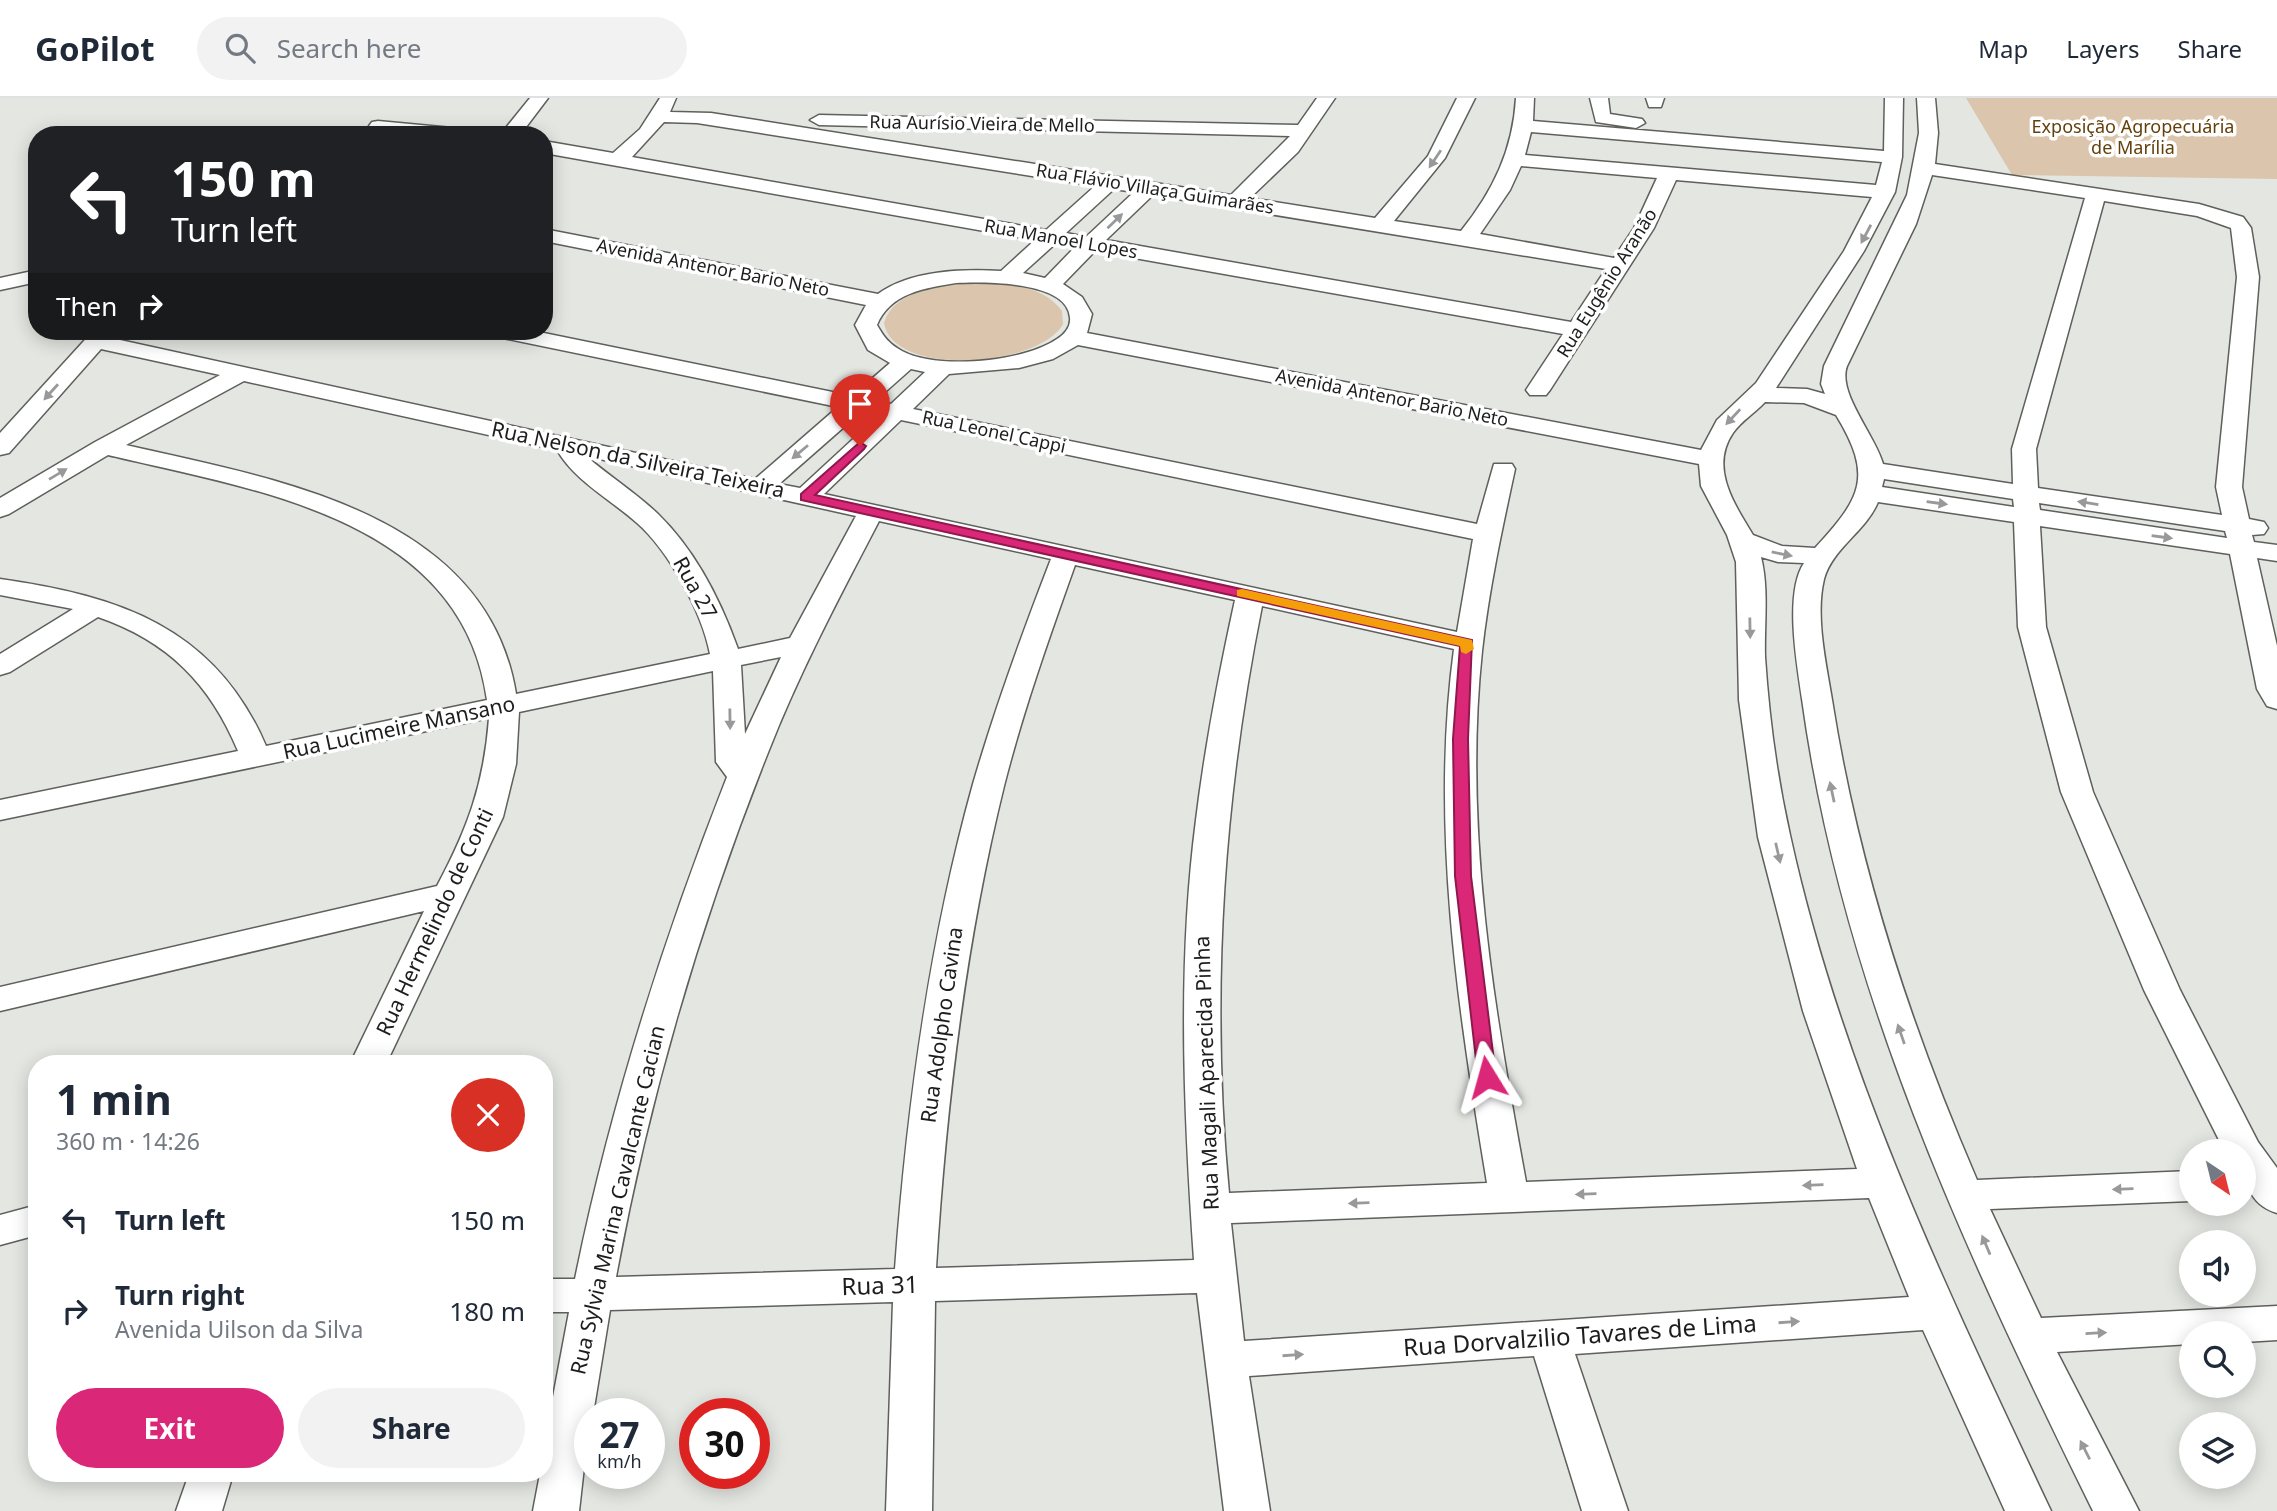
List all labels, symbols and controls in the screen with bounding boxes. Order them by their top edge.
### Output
search box [197,17,687,80]
text: GoPilot [35,26,155,71]
icon: search [221,29,259,67]
text: Search here [277,30,421,66]
text: Map [1978,32,2028,65]
text: Layers [2066,32,2140,65]
text: Share [2178,32,2242,65]
street label: Rua Aurísio Vieira de Mello [869,109,1095,137]
park label: Exposição Agropecuária de Marília [2032,114,2234,159]
text: 150 m [171,145,316,211]
one-way arrow [1429,149,1442,168]
icon: left [56,154,147,245]
street label: Rua Flávio Villaça Guimarães [1034,157,1276,219]
street label: Rua Eugênio Aranão [1551,203,1662,362]
text: Turn left [171,208,297,251]
one-way arrow [1106,212,1123,229]
street label: Rua Manoel Lopes [983,213,1140,263]
one-way arrow [1860,224,1871,244]
street label: Avenida Antenor Bario Neto [595,233,832,301]
icon: right [131,287,169,325]
text: Then [56,288,117,324]
street label: Avenida Antenor Bario Neto [1274,363,1511,431]
pin [830,374,890,446]
one-way arrow [43,383,59,400]
icon: arrive [841,385,879,423]
street label: Rua Leonel Cappi [920,404,1068,458]
one-way arrow [1725,408,1741,426]
street label: Rua Nelson da Silveira Teixeira [489,414,787,504]
one-way arrow [792,444,809,459]
one-way arrow [49,468,68,480]
one-way arrow [2077,497,2099,508]
one-way arrow [1926,498,1948,509]
one-way arrow [2151,531,2173,542]
one-way arrow [1771,549,1793,560]
street label: Rua 27 [667,551,724,624]
one-way arrow [1744,617,1755,639]
street label: Rua Lucimeire Mansano [280,689,517,765]
one-way arrow [724,708,736,730]
one-way arrow [1827,781,1838,803]
street label: Rua Hermelindo de Conti [369,803,499,1040]
one-way arrow [1773,842,1784,864]
street label: Rua Adolpho Cavina [913,925,969,1125]
street label: Rua Magali Aparecida Pinha [1187,935,1225,1211]
street label: Rua Sylvia Marina Cavalcante Cacian [563,1023,671,1377]
one-way arrow [1895,1024,1906,1045]
position arrow [1450,1040,1524,1114]
text: 1 min [56,1070,172,1127]
button: close [451,1078,525,1152]
text: 360 m · 14:26 [56,1125,200,1157]
north arrow [2179,1139,2256,1216]
map controls [2179,1139,2256,1489]
one-way arrow [1802,1180,1824,1191]
one-way arrow [2112,1183,2134,1194]
one-way arrow [1575,1188,1597,1199]
one-way arrow [1348,1197,1370,1208]
icon: left [56,1201,94,1239]
text: Turn left [115,1202,226,1238]
text: 150 m [449,1202,525,1238]
button: sound [2179,1230,2256,1307]
one-way arrow [1980,1235,1991,1256]
street label: Rua 31 [841,1267,919,1302]
text: Turn right [115,1277,245,1313]
icon: right [56,1292,94,1330]
text: 180 m [449,1293,525,1329]
street label: Rua Dorvalzilio Tavares de Lima [1402,1306,1758,1363]
text: Avenida Uilson da Silva [115,1313,363,1345]
one-way arrow [1778,1316,1800,1327]
button: search [2179,1321,2256,1398]
one-way arrow [2086,1327,2108,1338]
one-way arrow [1283,1349,1305,1360]
button: Exit [56,1388,284,1468]
button: Share [298,1388,525,1468]
speed limit sign: 30 [679,1398,770,1489]
text: 27 [599,1411,640,1458]
button: layers [2179,1412,2256,1489]
one-way arrow [2079,1440,2090,1460]
text: km/h [597,1449,642,1473]

